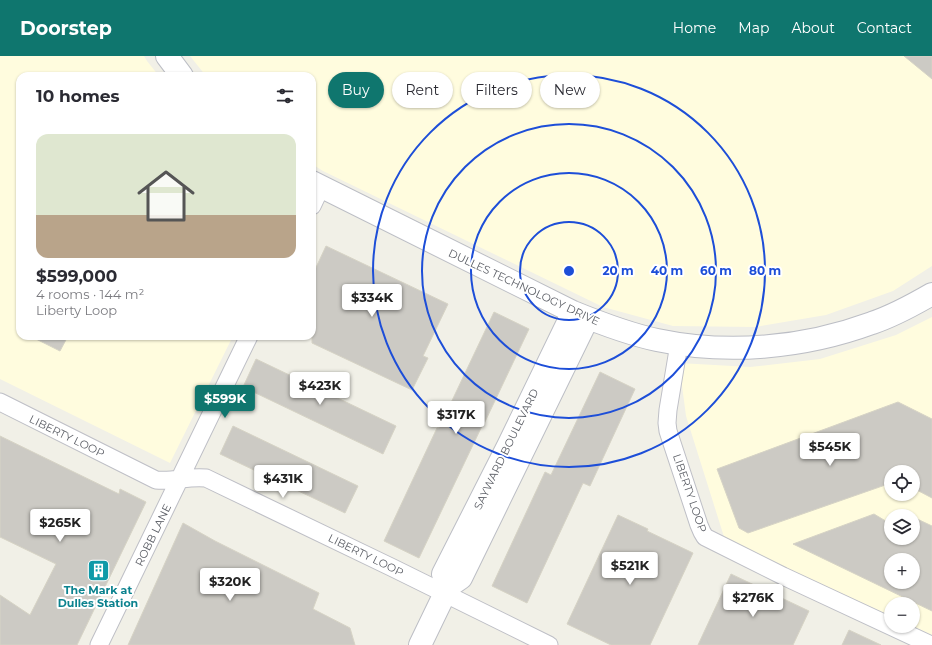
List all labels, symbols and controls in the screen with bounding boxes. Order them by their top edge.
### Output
text: Doorstep [20,17,112,40]
text: Home [673,19,716,37]
text: Map [738,19,769,37]
text: About [791,19,835,37]
text: Contact [857,19,912,37]
chip: Buy [328,72,384,108]
chip: Rent [392,72,453,108]
chip: Filters [461,72,532,108]
chip: New [540,72,600,108]
icon: filters [274,85,296,107]
text: 10 homes [36,86,120,106]
icon: home [130,160,202,232]
street label: DULLES TECHNOLOGY DRIVE [446,246,602,328]
text: 20 m [602,263,634,278]
text: 40 m [651,263,683,278]
text: 60 m [700,263,732,278]
text: 80 m [749,263,781,278]
centre of rings [562,264,576,278]
text: $599,000 [36,266,117,286]
pin: $334K [344,284,400,318]
text: 4 rooms · 144 m² [36,286,144,302]
text: $334K [351,289,393,305]
text: Liberty Loop [36,302,117,318]
pin: $423K [292,372,348,406]
text: $423K [299,377,341,393]
pin: $599K [197,385,253,419]
street label: SAYWARD BOULEVARD [471,386,541,512]
text: $599K [204,390,246,406]
pin: $317K [428,401,484,435]
text: $317K [437,406,475,422]
street label: LIBERTY LOOP [27,412,107,460]
pin: $545K [802,433,858,467]
text: $545K [809,438,851,454]
street label: LIBERTY LOOP [670,452,710,534]
pin: $431K [255,465,311,499]
map controls [884,465,920,633]
button: locate [884,465,920,501]
text: $431K [263,470,303,486]
street label: ROBB LANE [132,502,174,568]
pin: $265K [32,509,88,543]
button: layers [884,509,920,545]
text: $265K [39,514,81,530]
street label: LIBERTY LOOP [326,531,406,579]
pin: $521K [602,552,658,586]
button: + [884,553,920,589]
building icon: The Mark at Dulles Station [85,557,111,583]
text: $521K [611,557,649,573]
pin: $320K [202,568,258,602]
text: $320K [209,573,251,589]
place label: The Mark at Dulles Station [58,583,138,610]
pin: $276K [725,584,781,618]
text: $276K [732,589,774,605]
button: − [884,597,920,633]

